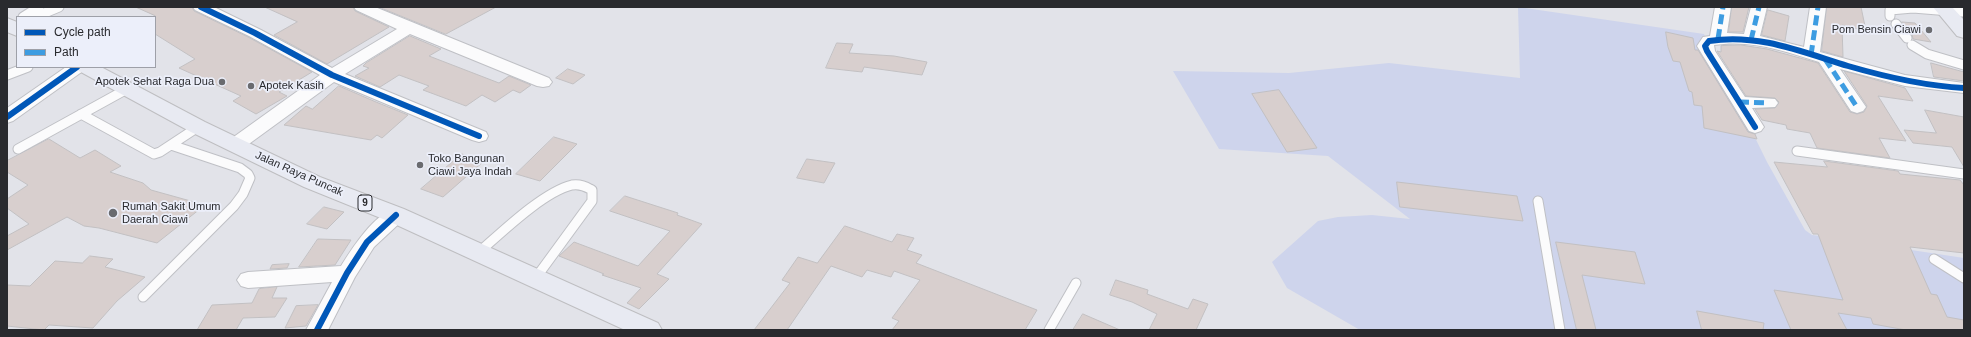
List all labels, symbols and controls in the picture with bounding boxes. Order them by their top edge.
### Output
legend [16,16,156,68]
place label: Pom Bensin Ciawi [1832,23,1921,37]
text: Cycle path [54,25,111,39]
marker: Pom Bensin Ciawi [1924,25,1934,35]
text: Path [54,45,79,59]
place label: Apotek Sehat Raga Dua [95,75,214,89]
marker: Apotek Sehat Raga Dua [217,77,227,87]
place label: Apotek Kasih [259,79,324,93]
marker: Apotek Kasih [246,81,256,91]
street label: Jalan Raya Puncak [253,149,345,199]
place label: Toko Bangunan Ciawi Jaya Indah [428,152,512,178]
marker: Toko Bangunan Ciawi Jaya Indah [415,160,425,170]
road number: 9 [358,195,372,211]
place label: Rumah Sakit Umum Daerah Ciawi [122,200,220,226]
marker: Rumah Sakit Umum Daerah Ciawi [107,207,119,219]

